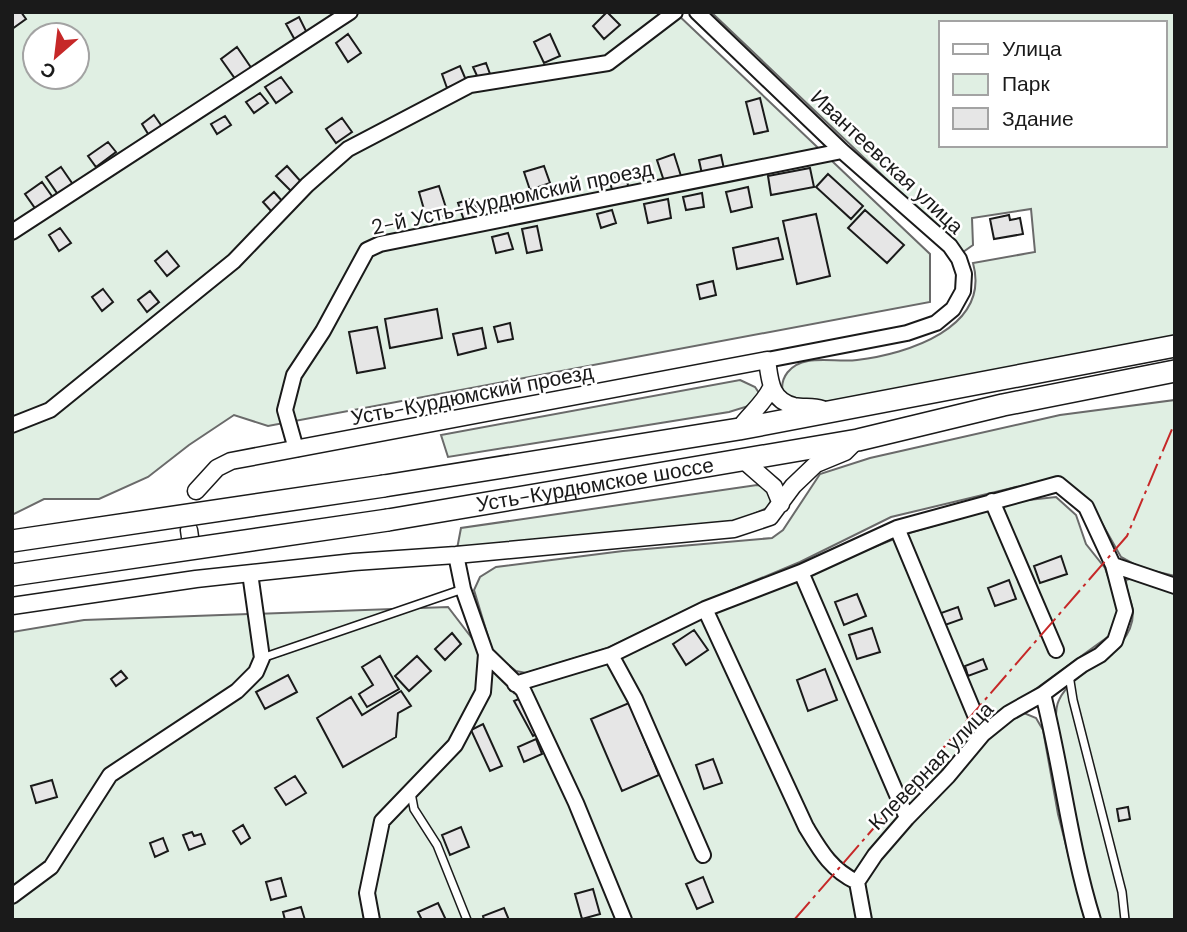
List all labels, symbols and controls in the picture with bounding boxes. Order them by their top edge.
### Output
north arrow [21,21,91,91]
legend [939,21,1166,147]
text: Улица [1002,35,1062,63]
text: С [36,56,60,85]
text: Парк [1002,70,1050,98]
street label: Ивантеевская улица [805,84,970,240]
text: Здание [1002,105,1074,133]
street label: 2-й Усть-Курдюмский проезд [369,154,655,242]
street label: Усть-Курдюмский проезд [348,358,596,432]
street label: Усть-Курдюмское шоссе [474,451,716,519]
street label: Клеверная улица [862,695,1000,836]

